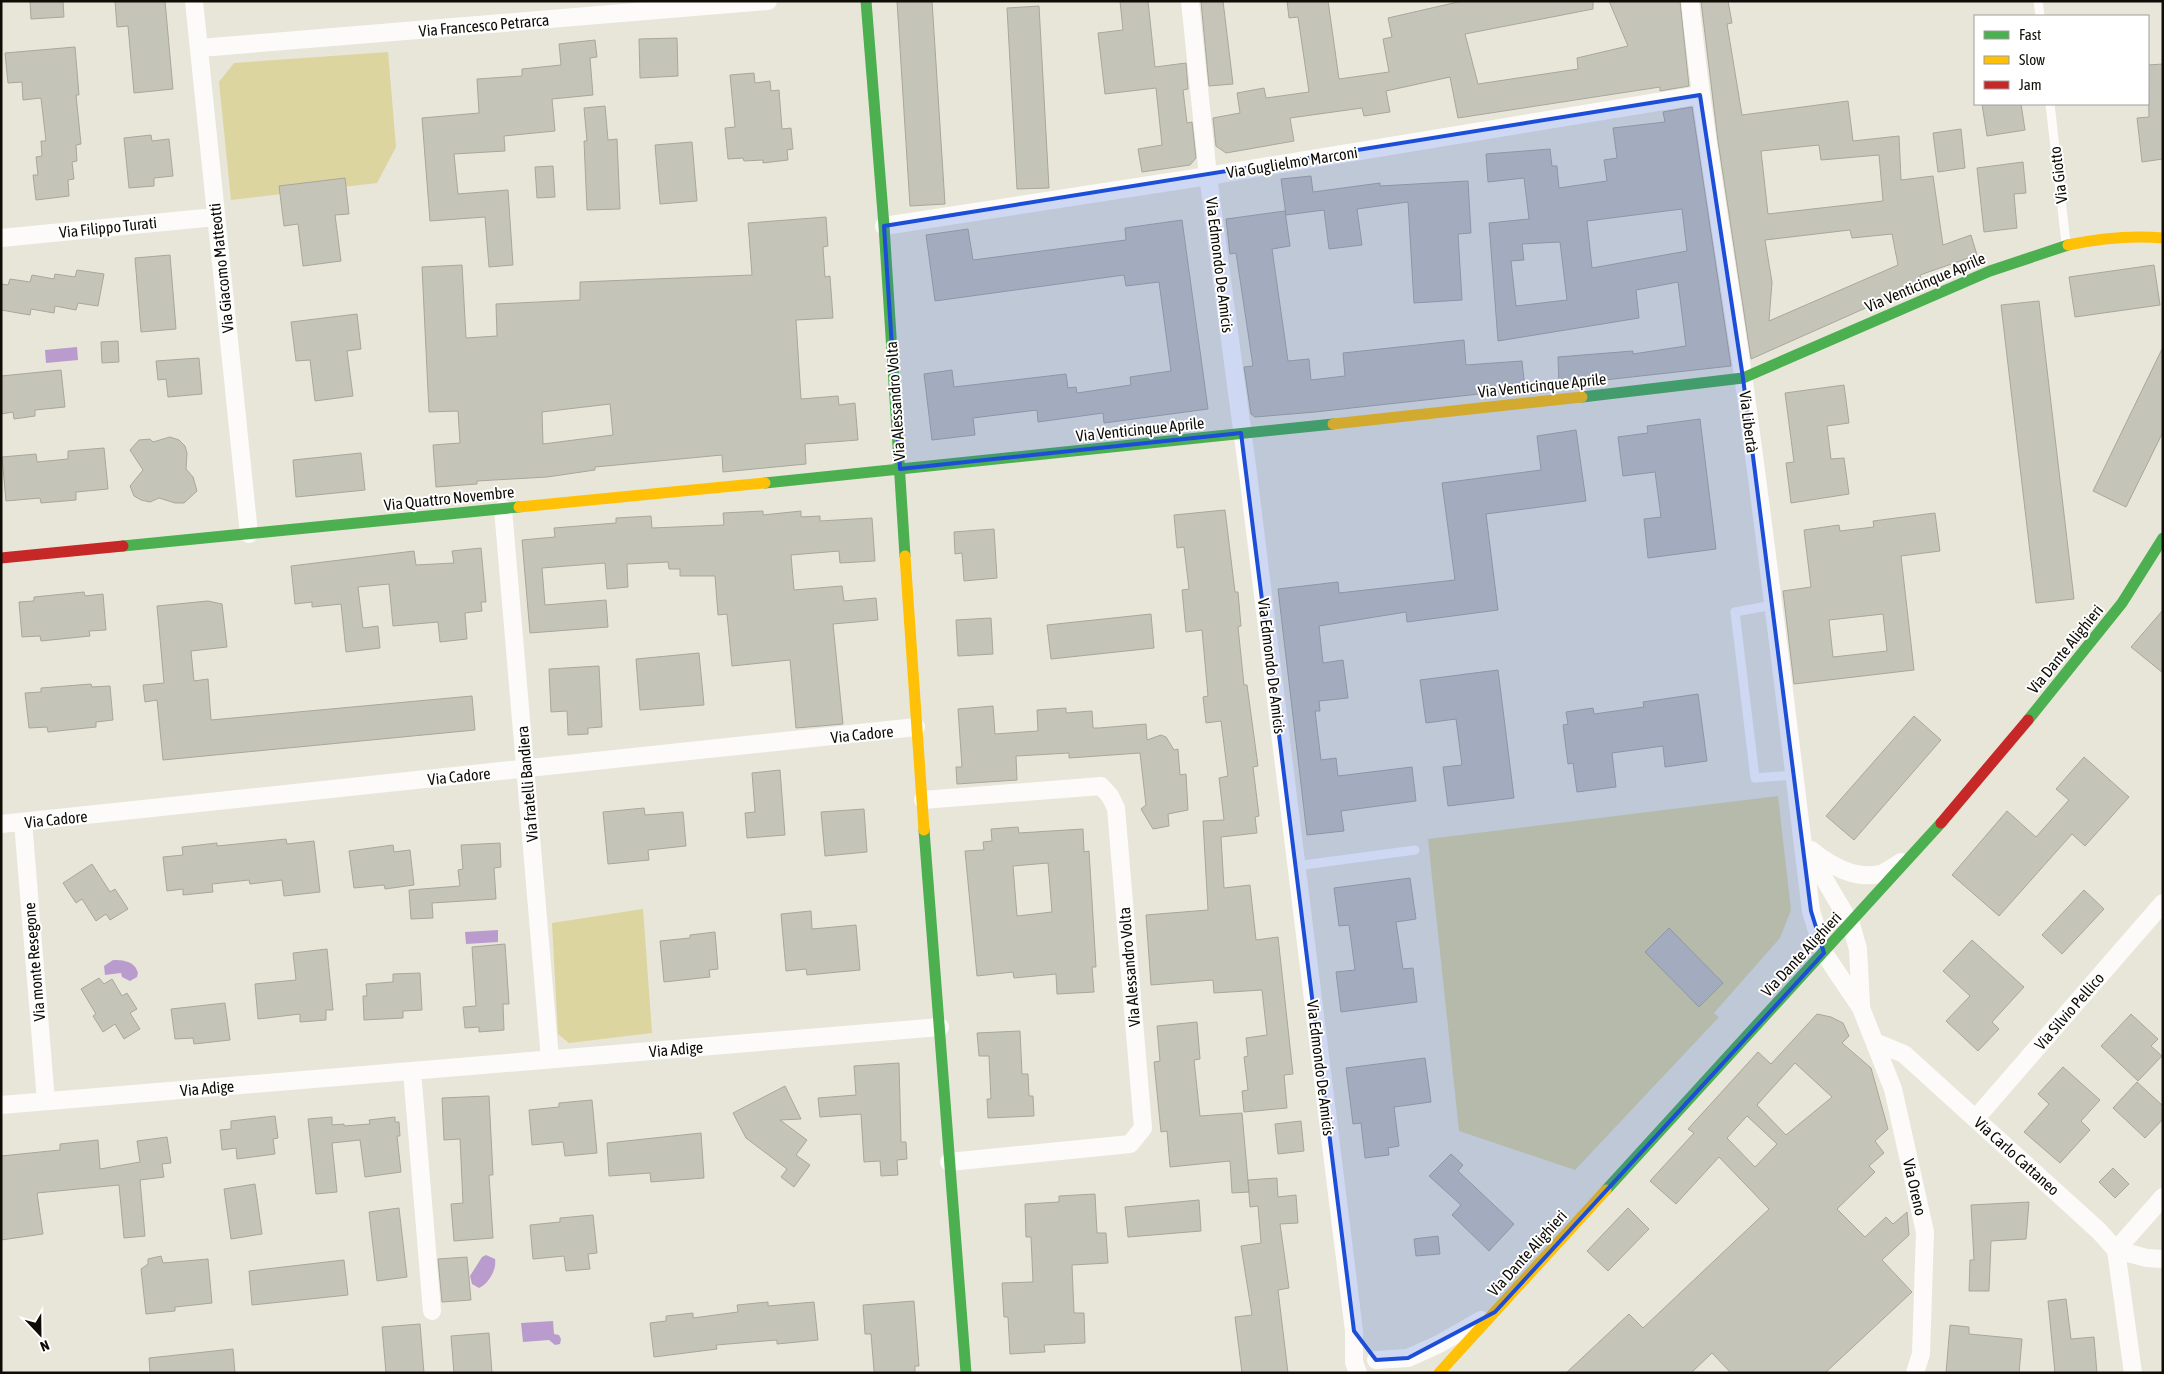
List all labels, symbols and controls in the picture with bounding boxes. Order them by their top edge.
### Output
street label: Via Francesco Petrarca [418,10,550,40]
legend [1974,15,2149,105]
text: Fast [2019,26,2041,43]
text: Slow [2019,51,2045,68]
text: Jam [2019,76,2042,93]
street label: Via Guglielmo Marconi [1225,143,1359,182]
street label: Via Giotto [2046,145,2070,205]
street label: Via Edmondo De Amicis [1203,196,1237,334]
street label: Via Giacomo Matteotti [205,202,237,334]
street label: Via Filippo Turati [58,213,158,242]
street label: Via Venticinque Aprile [1862,248,1988,316]
street label: Via Alessandro Volta [882,341,908,461]
street label: Via Venticinque Aprile [1477,369,1607,402]
street label: Via Libertà [1736,390,1762,454]
street label: Via Venticinque Aprile [1075,413,1205,446]
street label: Via Quattro Novembre [383,482,515,514]
street label: Via Edmondo De Amicis [1255,597,1289,735]
street label: Via Dante Alighieri [2024,601,2107,698]
street label: Via Cadore [830,722,894,746]
street label: Via fratelli Bandiera [513,725,541,843]
street label: Via Cadore [427,764,491,788]
street label: Via Cadore [24,807,88,831]
street label: Via monte Resegone [20,902,49,1022]
street label: Via Alessandro Volta [1115,906,1143,1028]
street label: Via Dante Alighieri [1757,908,1845,1001]
street label: Via Silvio Pellico [2031,969,2107,1053]
street label: Via Edmondo De Amicis [1304,999,1338,1137]
street label: Via Adige [648,1038,704,1061]
street label: Via Adige [179,1077,235,1100]
street label: Via Carlo Cattaneo [1971,1113,2063,1199]
street label: Via Oreno [1900,1157,1930,1217]
street label: Via Dante Alighieri [1484,1206,1571,1300]
north arrow [15,1309,65,1359]
text: N [38,1337,52,1355]

